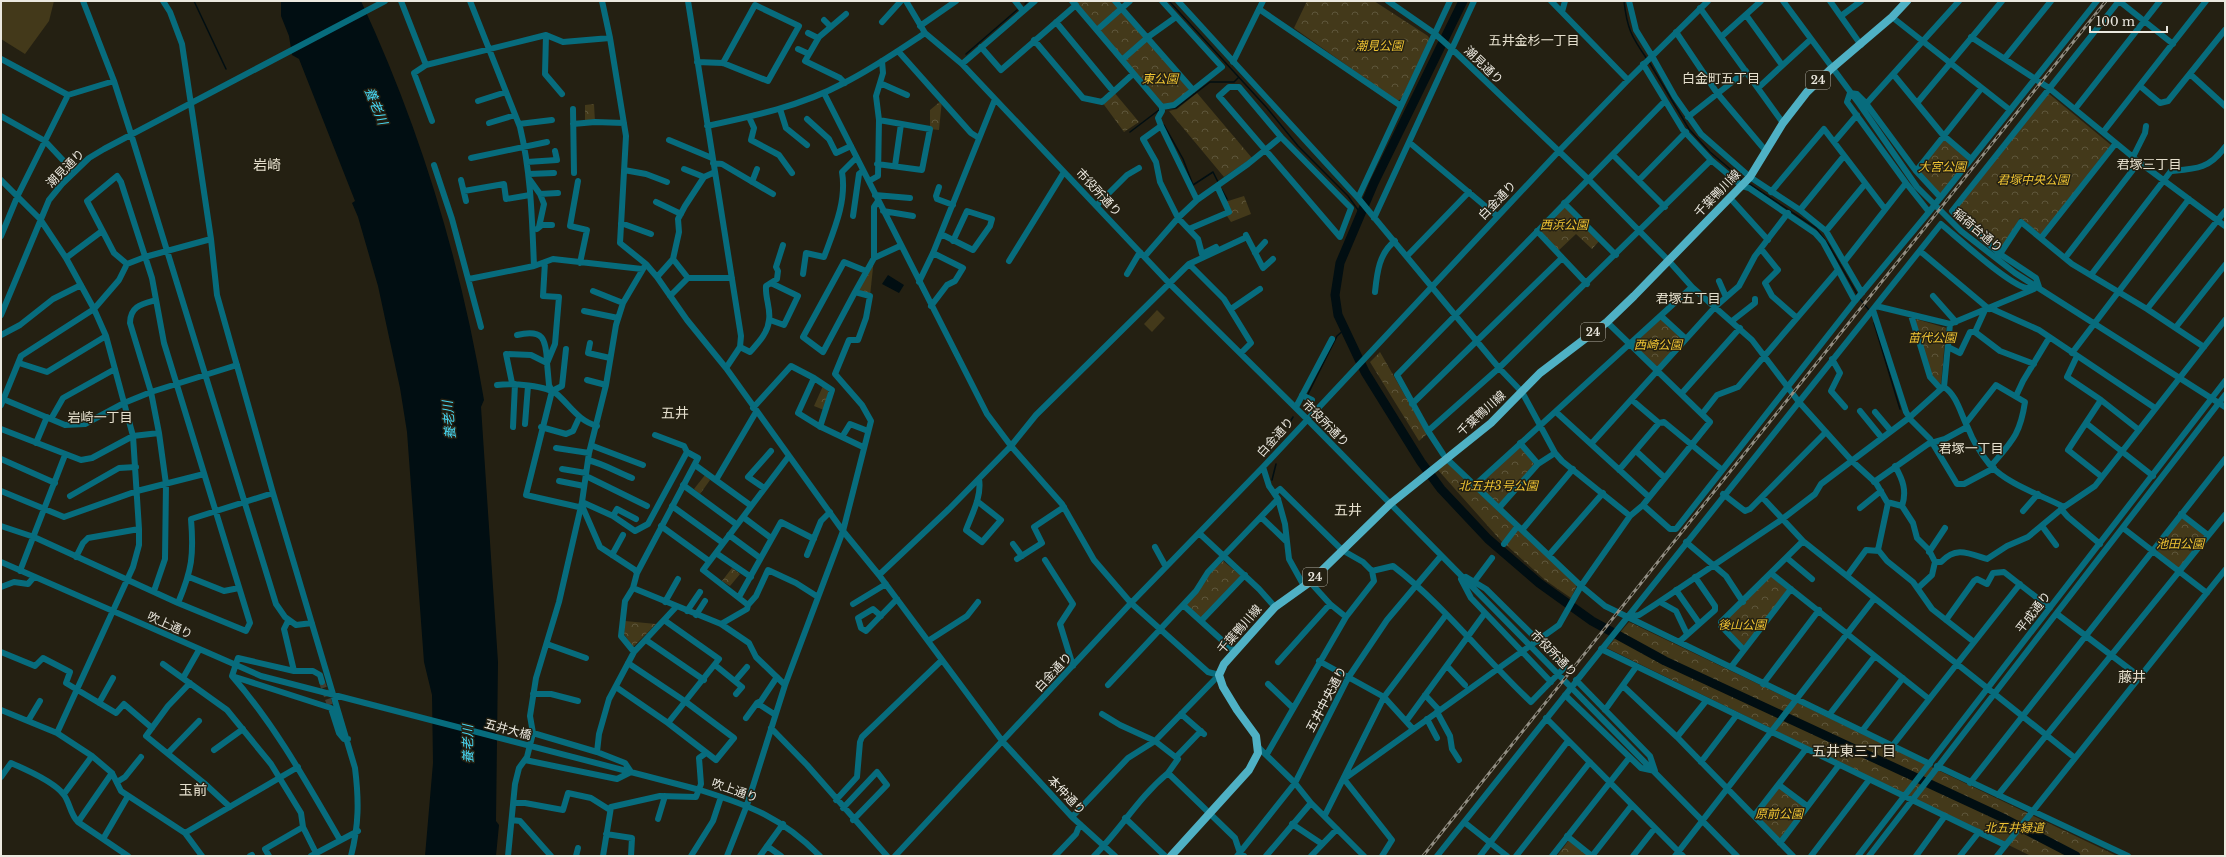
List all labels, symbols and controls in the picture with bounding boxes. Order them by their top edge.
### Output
scale bar [2090,8,2167,34]
text: 100 m [2096,14,2135,29]
district label: 五井金杉一丁目 [1488,32,1580,49]
park label: 潮見公園 [1355,38,1405,53]
street label: 潮見通り [1462,43,1506,87]
district label: 白金町五丁目 [1682,70,1760,87]
park label: 東公園 [1142,71,1180,86]
road number: 24 [1806,71,1830,89]
water label: 養老川 [361,85,392,129]
street label: 潮見通り [43,146,87,190]
district label: 岩崎 [253,156,281,174]
district label: 君塚三丁目 [2116,156,2182,173]
park label: 大宮公園 [1918,159,1968,174]
street label: 市役所通り [1073,165,1125,219]
street label: 千葉鴨川線 [1691,166,1743,220]
park label: 君塚中央公園 [1997,172,2071,187]
street label: 白金通り [1475,178,1519,222]
street label: 稲荷台通り [1950,205,2006,255]
park label: 西浜公園 [1540,217,1590,232]
district label: 君塚五丁目 [1655,290,1721,307]
road number: 24 [1581,323,1605,341]
park label: 苗代公園 [1908,330,1958,345]
park label: 西崎公園 [1634,337,1684,352]
street label: 千葉鴨川線 [1454,387,1508,439]
street label: 市役所通り [1299,396,1353,450]
water label: 養老川 [439,398,459,440]
district label: 五井 [661,404,689,422]
district label: 岩崎一丁目 [67,409,133,426]
street label: 白金通り [1253,414,1297,460]
district label: 君塚一丁目 [1938,440,2004,457]
park label: 北五井3号公園 [1458,478,1540,493]
district label: 五井 [1334,501,1362,519]
park label: 池田公園 [2156,536,2206,551]
road number: 24 [1303,568,1327,586]
street label: 平成通り [2012,588,2054,636]
street label: 千葉鴨川線 [1214,601,1264,657]
street label: 吹上通り [145,608,195,642]
park label: 後山公園 [1718,617,1768,632]
street label: 市役所通り [1527,626,1581,680]
street label: 白金通り [1031,649,1075,695]
street label: 五井中央通り [1302,664,1350,734]
district label: 藤井 [2118,668,2146,686]
street label: 五井大橋 [483,716,533,742]
water label: 養老川 [459,722,477,764]
district label: 五井東三丁目 [1812,742,1896,760]
street label: 本仲通り [1045,773,1089,817]
street label: 吹上通り [710,775,760,805]
district label: 玉前 [179,781,207,799]
park label: 原前公園 [1755,806,1805,821]
park label: 北五井緑道 [1984,820,2046,835]

